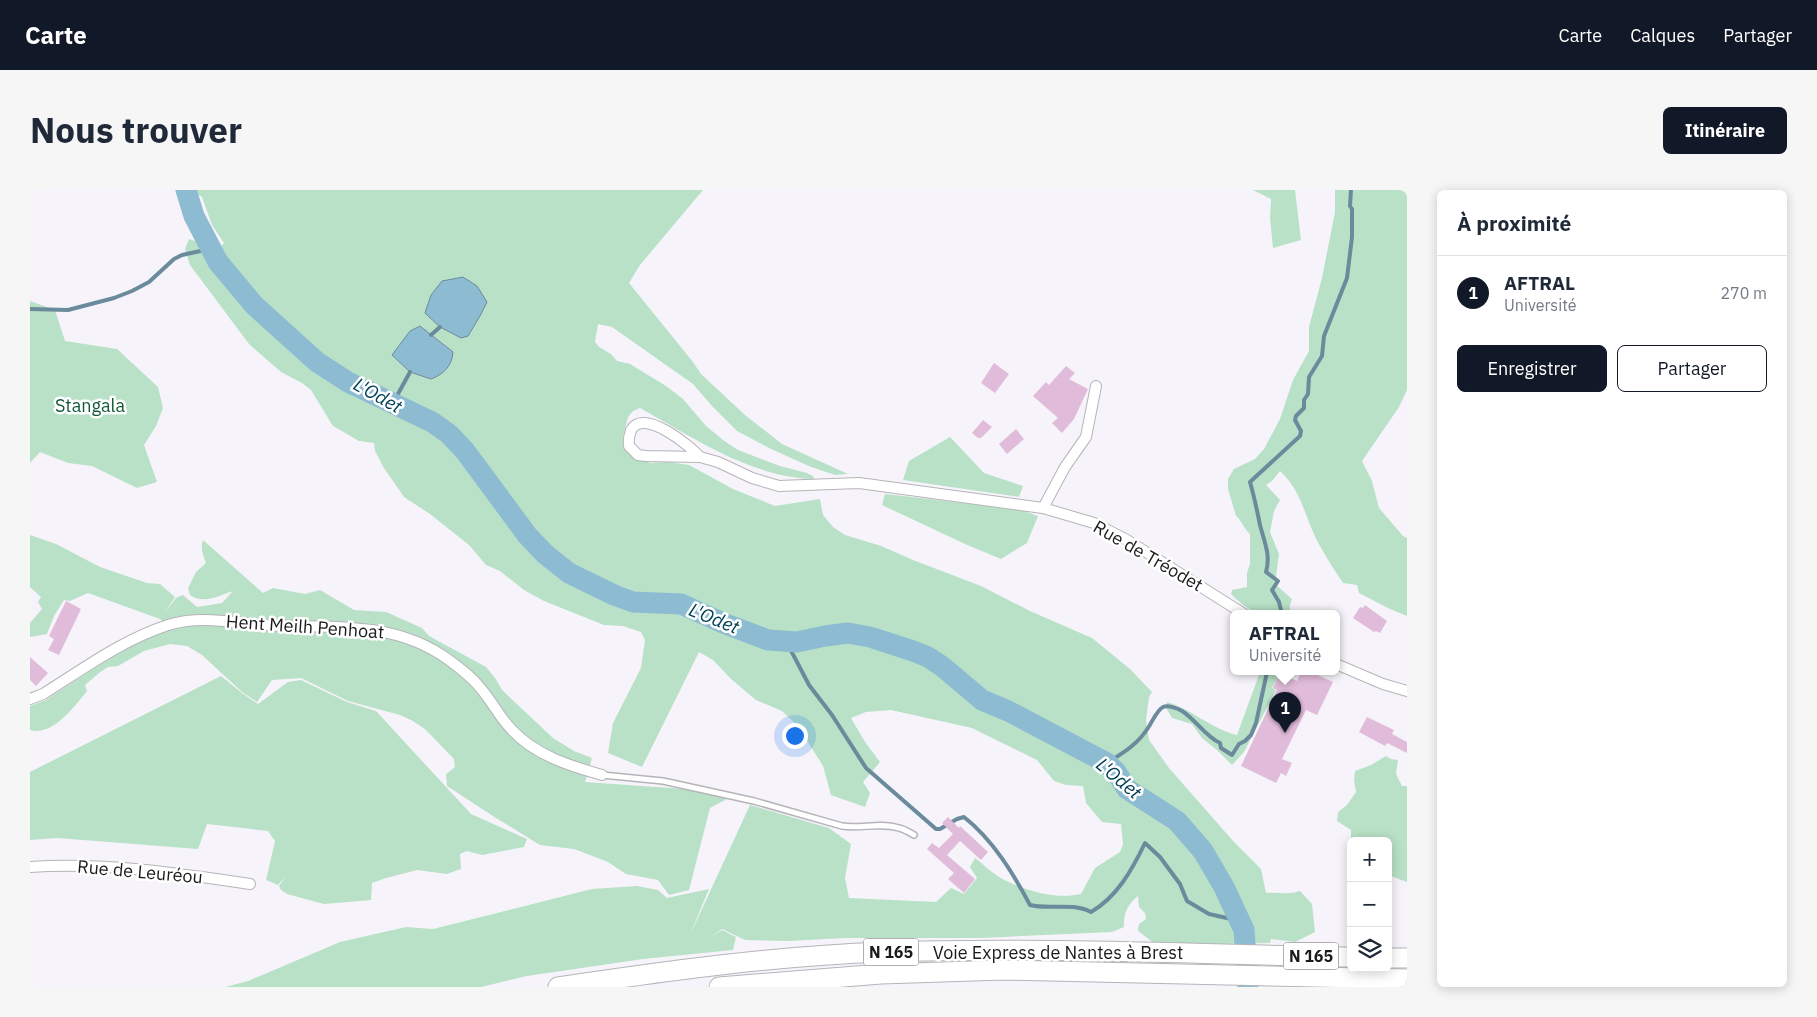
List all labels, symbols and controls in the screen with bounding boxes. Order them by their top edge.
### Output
text: Carte [25,19,87,51]
text: Carte [1559,24,1602,47]
text: Calques [1630,24,1695,47]
text: Partager [1723,24,1792,47]
text: Nous trouver [30,107,242,153]
button: Itinéraire [1663,107,1787,154]
text: À proximité [1457,209,1571,237]
text: AFTRAL [1504,271,1575,295]
text: 1 [1468,283,1478,303]
text: 270 m [1720,283,1767,303]
text: Université [1504,295,1576,315]
button: Enregistrer [1457,345,1607,392]
button: Partager [1617,345,1767,392]
water label: L'Odet [350,372,407,418]
park label: Stangala [55,394,125,417]
street label: Rue de Tréodet [1089,515,1207,596]
water label: L'Odet [686,597,743,639]
street label: Hent Meilh Penhoat [225,609,385,644]
popup [1230,610,1340,675]
text: AFTRAL [1249,621,1320,645]
text: Université [1249,645,1321,665]
pin: 1 [1269,692,1301,733]
your location [782,723,808,749]
water label: L'Odet [1092,752,1147,804]
map controls [1347,837,1392,972]
button: + [1347,837,1392,882]
street label: Rue de Leuréou [76,855,204,888]
button: − [1347,882,1392,927]
button: layers [1347,927,1392,972]
road number: N 165 [864,939,918,966]
street label: Voie Express de Nantes à Brest [933,941,1183,964]
road number: N 165 [1284,942,1338,969]

